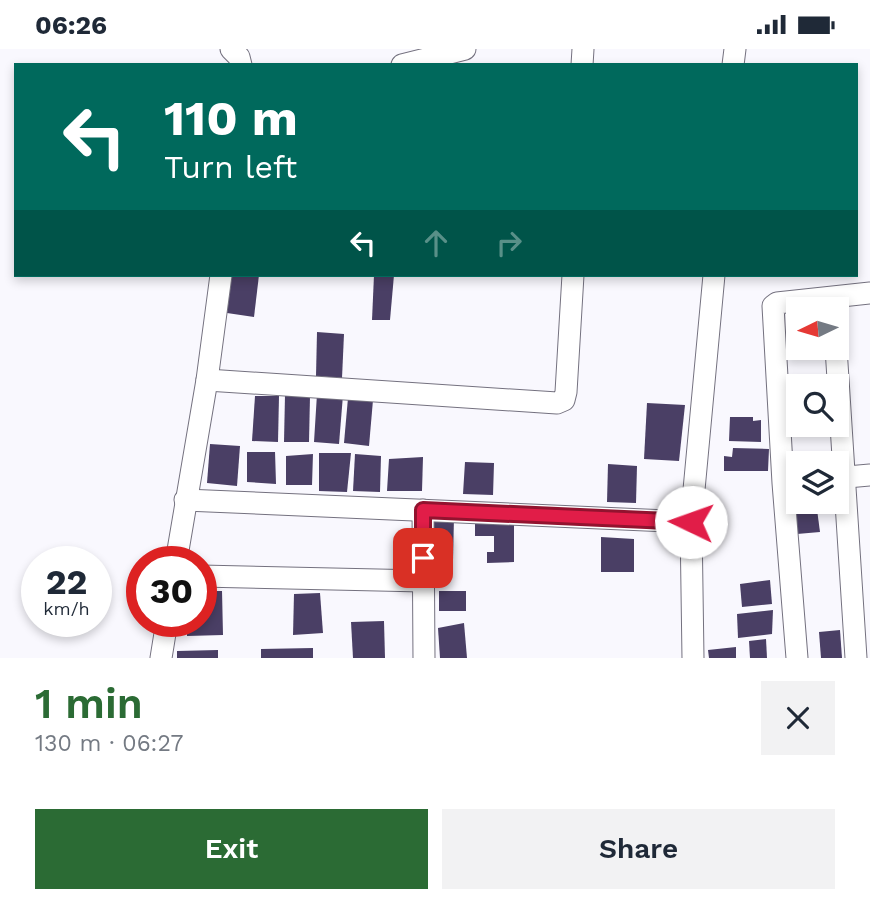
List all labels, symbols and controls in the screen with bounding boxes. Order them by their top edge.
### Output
text: 06:26 [35,10,107,40]
text: 110 m [164,89,298,147]
icon: left [49,91,140,182]
text: Turn left [164,148,297,186]
icon: left [344,224,382,262]
icon: ahead [417,224,455,262]
icon: right [490,224,528,262]
north arrow [786,297,849,361]
map controls [786,297,849,514]
button: search [786,374,849,437]
button: layers [786,451,849,514]
position arrow [654,485,728,559]
pin [393,528,453,588]
icon: arrive [404,539,442,577]
speed limit sign: 30 [126,546,217,637]
text: 22 [46,561,87,603]
text: km/h [43,598,90,619]
text: 1 min [35,679,143,728]
button: close [761,681,835,755]
text: 130 m · 06:27 [35,730,183,757]
button: Exit [35,809,428,889]
button: Share [442,809,835,889]

